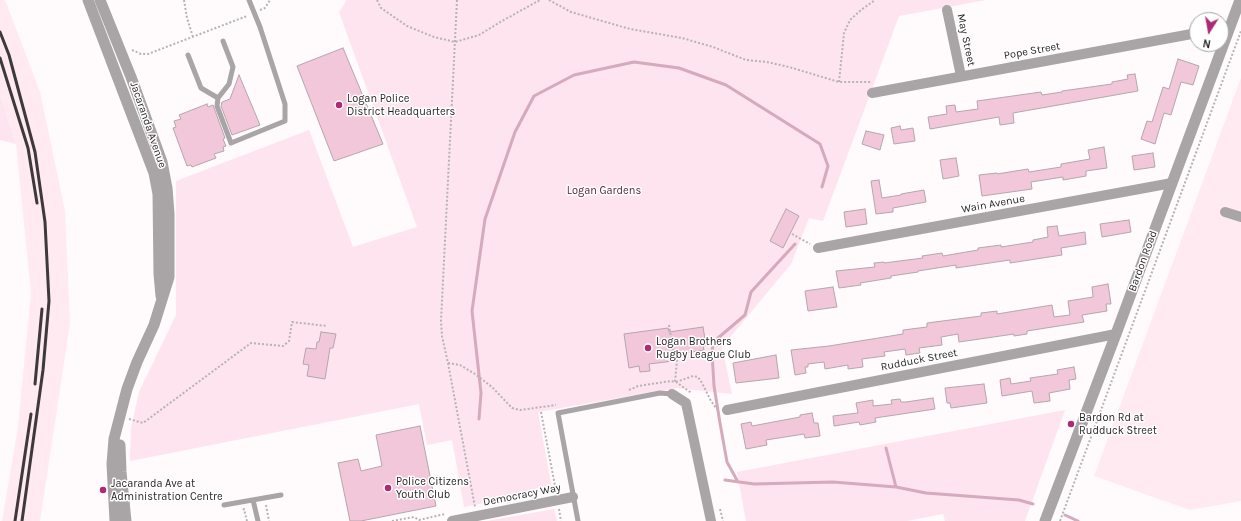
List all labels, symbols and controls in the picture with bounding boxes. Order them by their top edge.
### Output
north arrow [1189,12,1229,52]
street label: May Street [954,13,978,67]
text: N [1202,36,1212,50]
street label: Pope Street [1003,40,1061,62]
street label: Jacaranda Avenue [127,80,169,170]
place label: Logan Police District Headquarters [347,92,455,118]
marker: Logan Police District Headquarters [334,100,344,110]
park label: Logan Gardens [567,184,641,198]
street label: Wain Avenue [960,192,1026,216]
street label: Bardon Road [1126,229,1160,293]
place label: Logan Brothers Rugby League Club [656,335,751,361]
marker: Logan Brothers Rugby League Club [643,343,653,353]
street label: Rudduck Street [880,346,958,374]
place label: Bardon Rd at Rudduck Street [1079,411,1157,437]
marker: Bardon Rd at Rudduck Street [1066,419,1076,429]
place label: Police Citizens Youth Club [396,475,469,501]
place label: Jacaranda Ave at Administration Centre [111,477,223,503]
street label: Democracy Way [482,481,562,509]
marker: Police Citizens Youth Club [383,483,393,493]
marker: Jacaranda Ave at Administration Centre [98,485,108,495]

